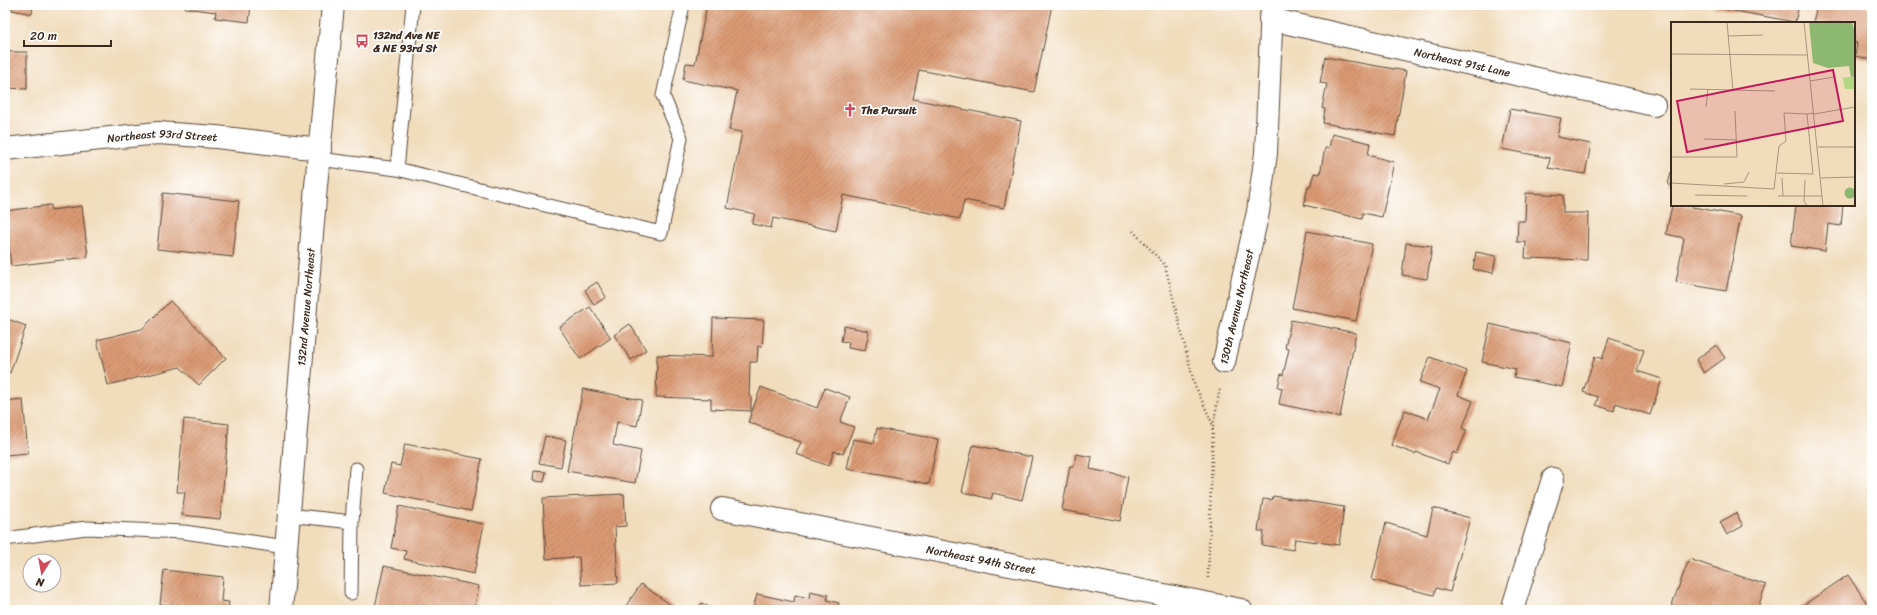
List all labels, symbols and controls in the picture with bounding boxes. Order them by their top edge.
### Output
scale bar [24,22,111,48]
inset map [1671,22,1855,206]
text: 20 m [30,25,57,47]
place label: 132nd Ave NE & NE 93rd St [373,26,440,58]
bus stop icon: 132nd Ave NE & NE 93rd St [354,33,370,49]
street label: Northeast 91st Lane [1412,42,1513,82]
place label: The Pursuit [861,101,917,120]
church icon: The Pursuit [842,102,858,118]
street label: Northeast 93rd Street [106,123,218,148]
street label: 132nd Avenue Northeast [292,247,320,367]
street label: 130th Avenue Northeast [1215,247,1260,366]
street label: Northeast 94th Street [925,539,1038,579]
north arrow [22,553,62,593]
text: N [34,572,47,593]

